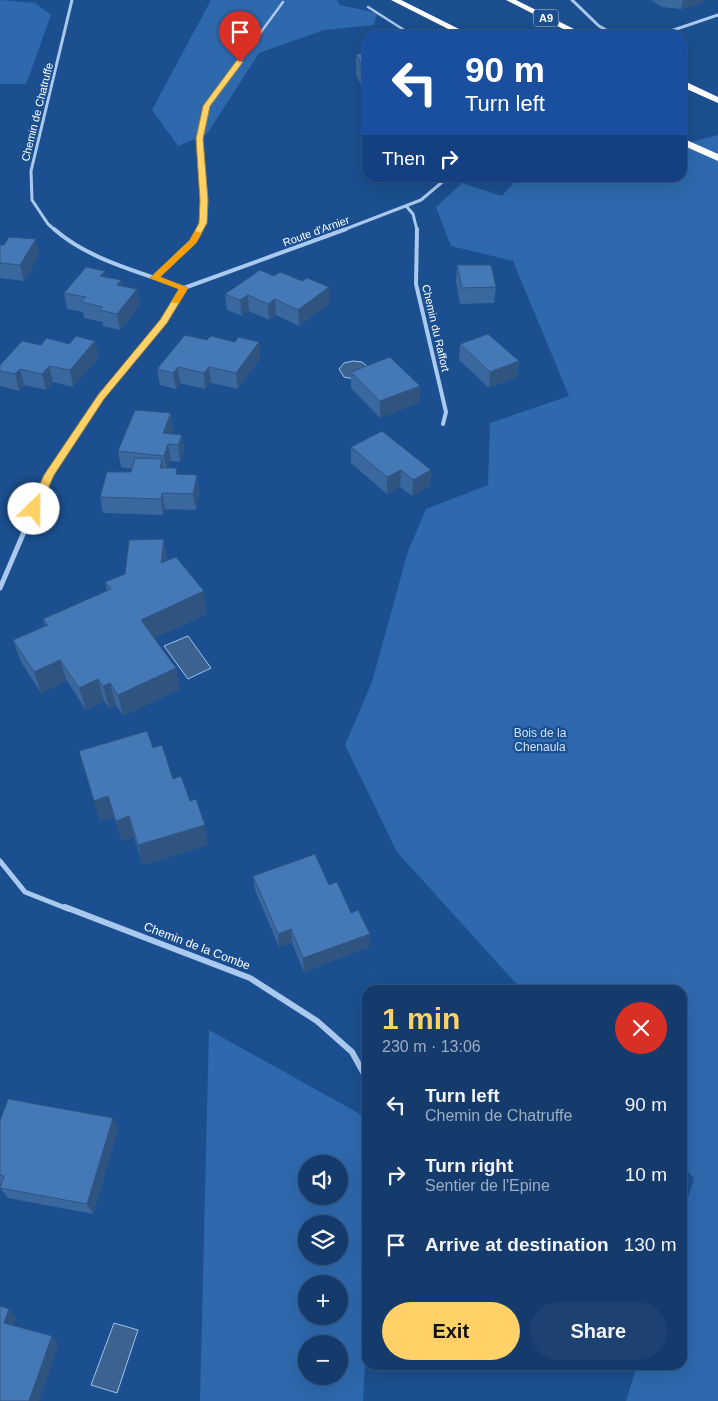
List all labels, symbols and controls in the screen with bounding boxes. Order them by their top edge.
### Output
road number: A9 [534,10,558,27]
pin [219,11,261,62]
icon: arrive [226,18,254,46]
icon: left [382,50,447,115]
text: 90 m [465,50,545,89]
street label: Chemin de Chatruffe [19,61,55,163]
text: Turn left [465,91,545,116]
icon: right [435,145,463,173]
text: Then [382,148,425,169]
street label: Route d'Arnier [281,213,351,249]
street label: Chemin du Raffort [420,283,452,373]
position arrow [7,482,59,534]
park label: Bois de la Chenaula [514,726,567,754]
street label: Chemin de la Combe [142,919,252,973]
text: 1 min [382,1002,460,1035]
button: close [615,1002,667,1054]
text: 230 m · 13:06 [382,1038,481,1055]
text: Turn left [425,1085,500,1106]
icon: left [382,1091,410,1119]
text: 90 m [625,1094,667,1115]
text: Chemin de Chatruffe [425,1107,572,1124]
map controls [298,1155,348,1385]
button: sound [298,1155,348,1205]
text: Turn right [425,1155,513,1176]
icon: right [382,1161,410,1189]
text: 10 m [625,1164,667,1185]
text: Sentier de l'Epine [425,1177,550,1194]
button: layers [298,1215,348,1265]
icon: arrive [382,1231,410,1259]
text: Arrive at destination [425,1234,609,1255]
text: 130 m [624,1234,677,1255]
button: + [298,1275,348,1325]
button: Exit [382,1302,520,1360]
button: Share [530,1302,667,1360]
button: − [298,1335,348,1385]

